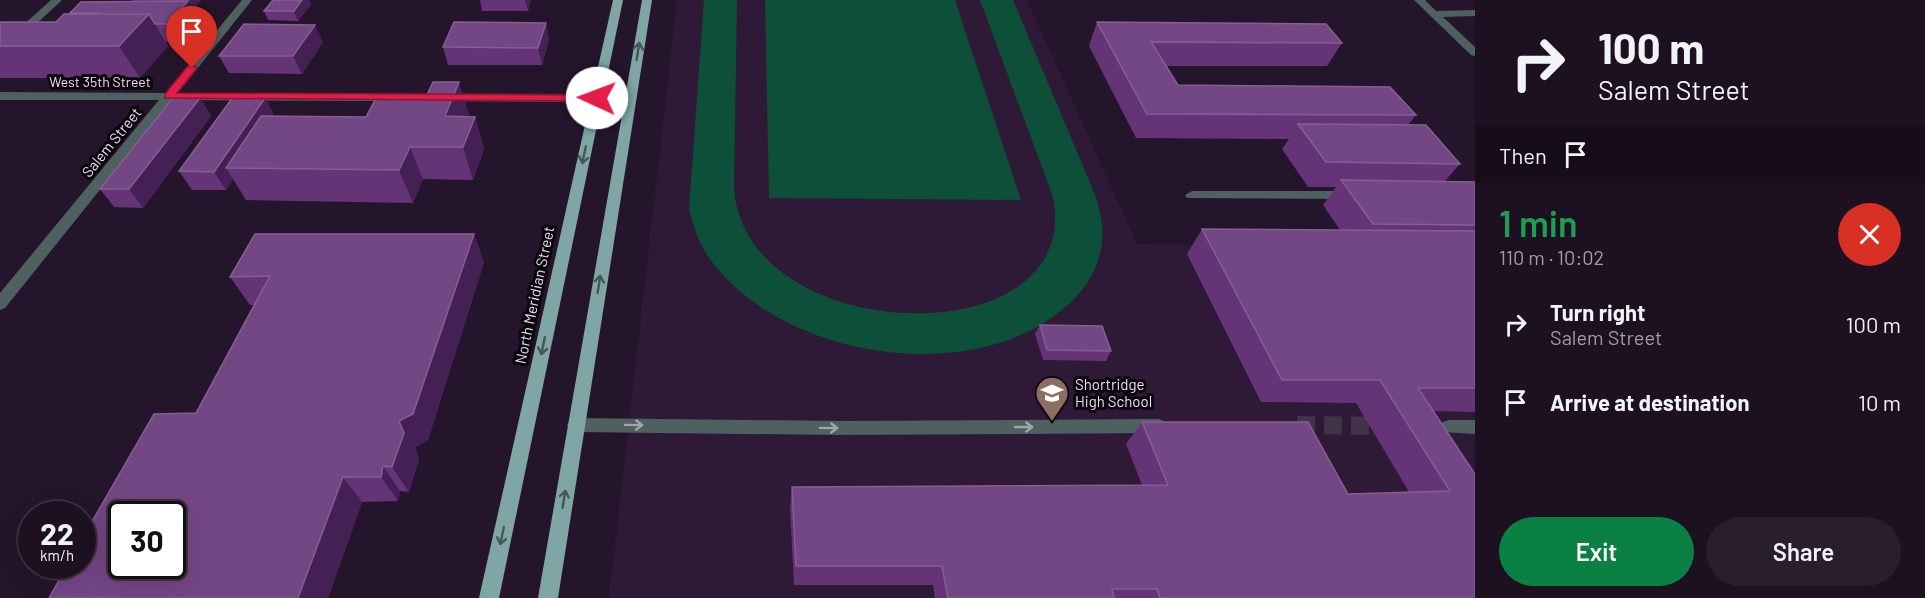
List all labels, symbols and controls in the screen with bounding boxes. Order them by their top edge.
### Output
pin [166,6,217,68]
icon: arrive [175,15,208,48]
text: 100 m [1598,22,1704,72]
icon: right [1499,24,1577,102]
one-way arrow [633,41,644,61]
position arrow [565,66,629,130]
street label: West 35th Street [49,73,151,90]
text: Salem Street [1598,73,1750,105]
street label: Salem Street [78,104,144,180]
icon: arrive [1559,138,1592,171]
text: Then [1499,142,1547,168]
one-way arrow [578,145,590,164]
text: 1 min [1499,201,1578,244]
button: close [1838,203,1901,266]
street label: North Meridian Street [511,225,557,365]
text: 110 m · 10:02 [1499,245,1604,269]
one-way arrow [594,275,605,295]
text: Turn right [1550,299,1645,325]
icon: right [1499,308,1532,341]
text: 100 m [1846,311,1901,337]
text: Salem Street [1550,325,1662,349]
one-way arrow [537,336,549,355]
school or university icon: Shortridge High School [1034,375,1070,422]
place label: Shortridge High School [1075,375,1152,410]
icon: arrive [1499,386,1532,419]
text: Arrive at destination [1550,389,1749,415]
text: 10 m [1858,389,1901,415]
one-way arrow [624,419,644,431]
one-way arrow [1014,421,1034,433]
one-way arrow [819,422,839,433]
one-way arrow [558,489,569,509]
speed limit sign: 30 [108,501,186,579]
text: 22 [40,515,74,551]
button: Exit [1499,517,1694,586]
button: Share [1706,517,1901,586]
one-way arrow [496,527,508,546]
text: km/h [40,546,74,564]

